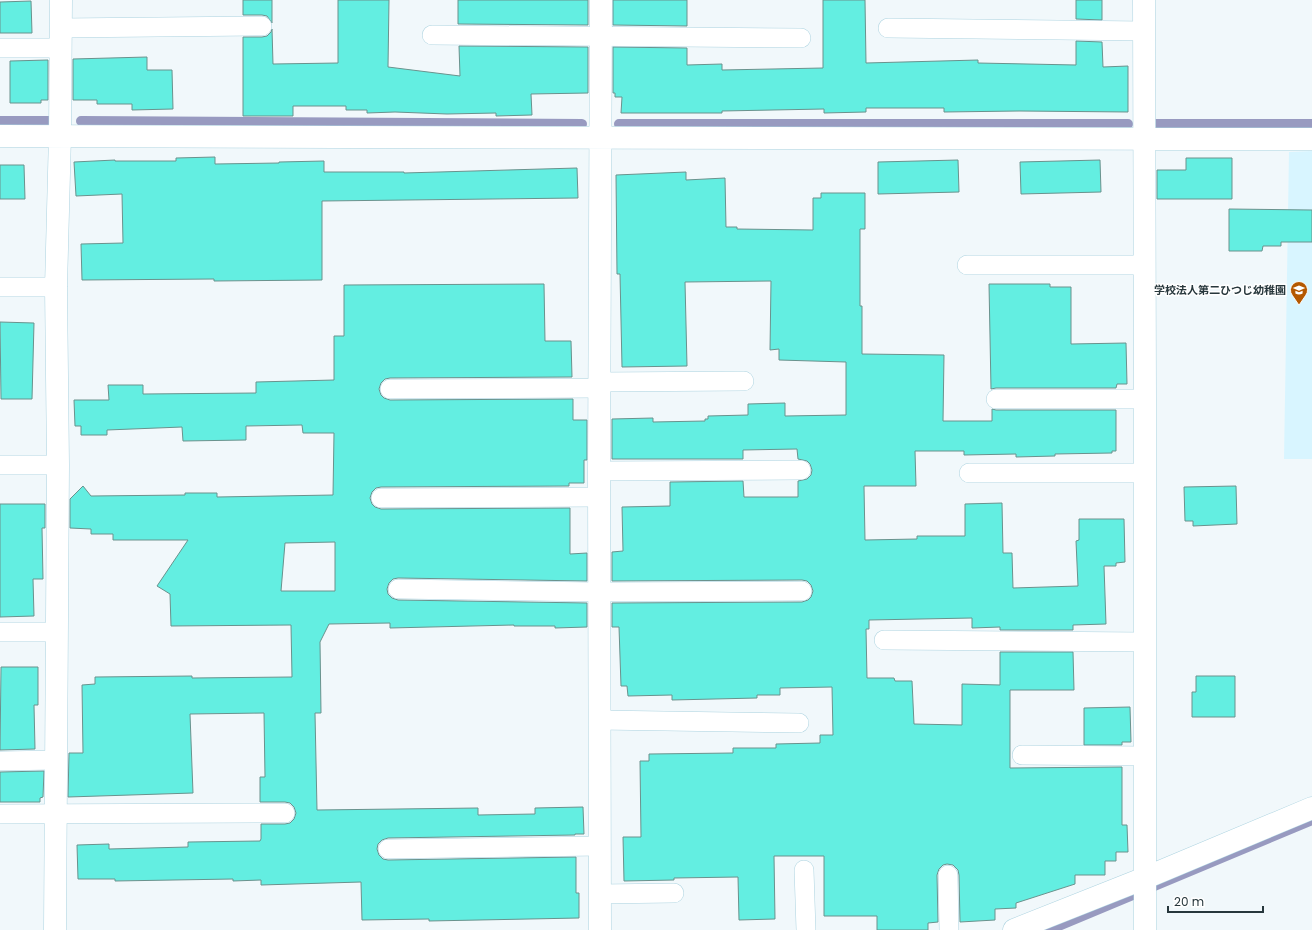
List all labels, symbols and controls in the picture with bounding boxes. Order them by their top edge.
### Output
school or university icon: 学校法人第二ひつじ幼稚園 [1289,280,1309,305]
place label: 学校法人第二ひつじ幼稚園 [1154,282,1286,298]
scale bar [1168,888,1263,914]
text: 20 m [1174,893,1204,910]

